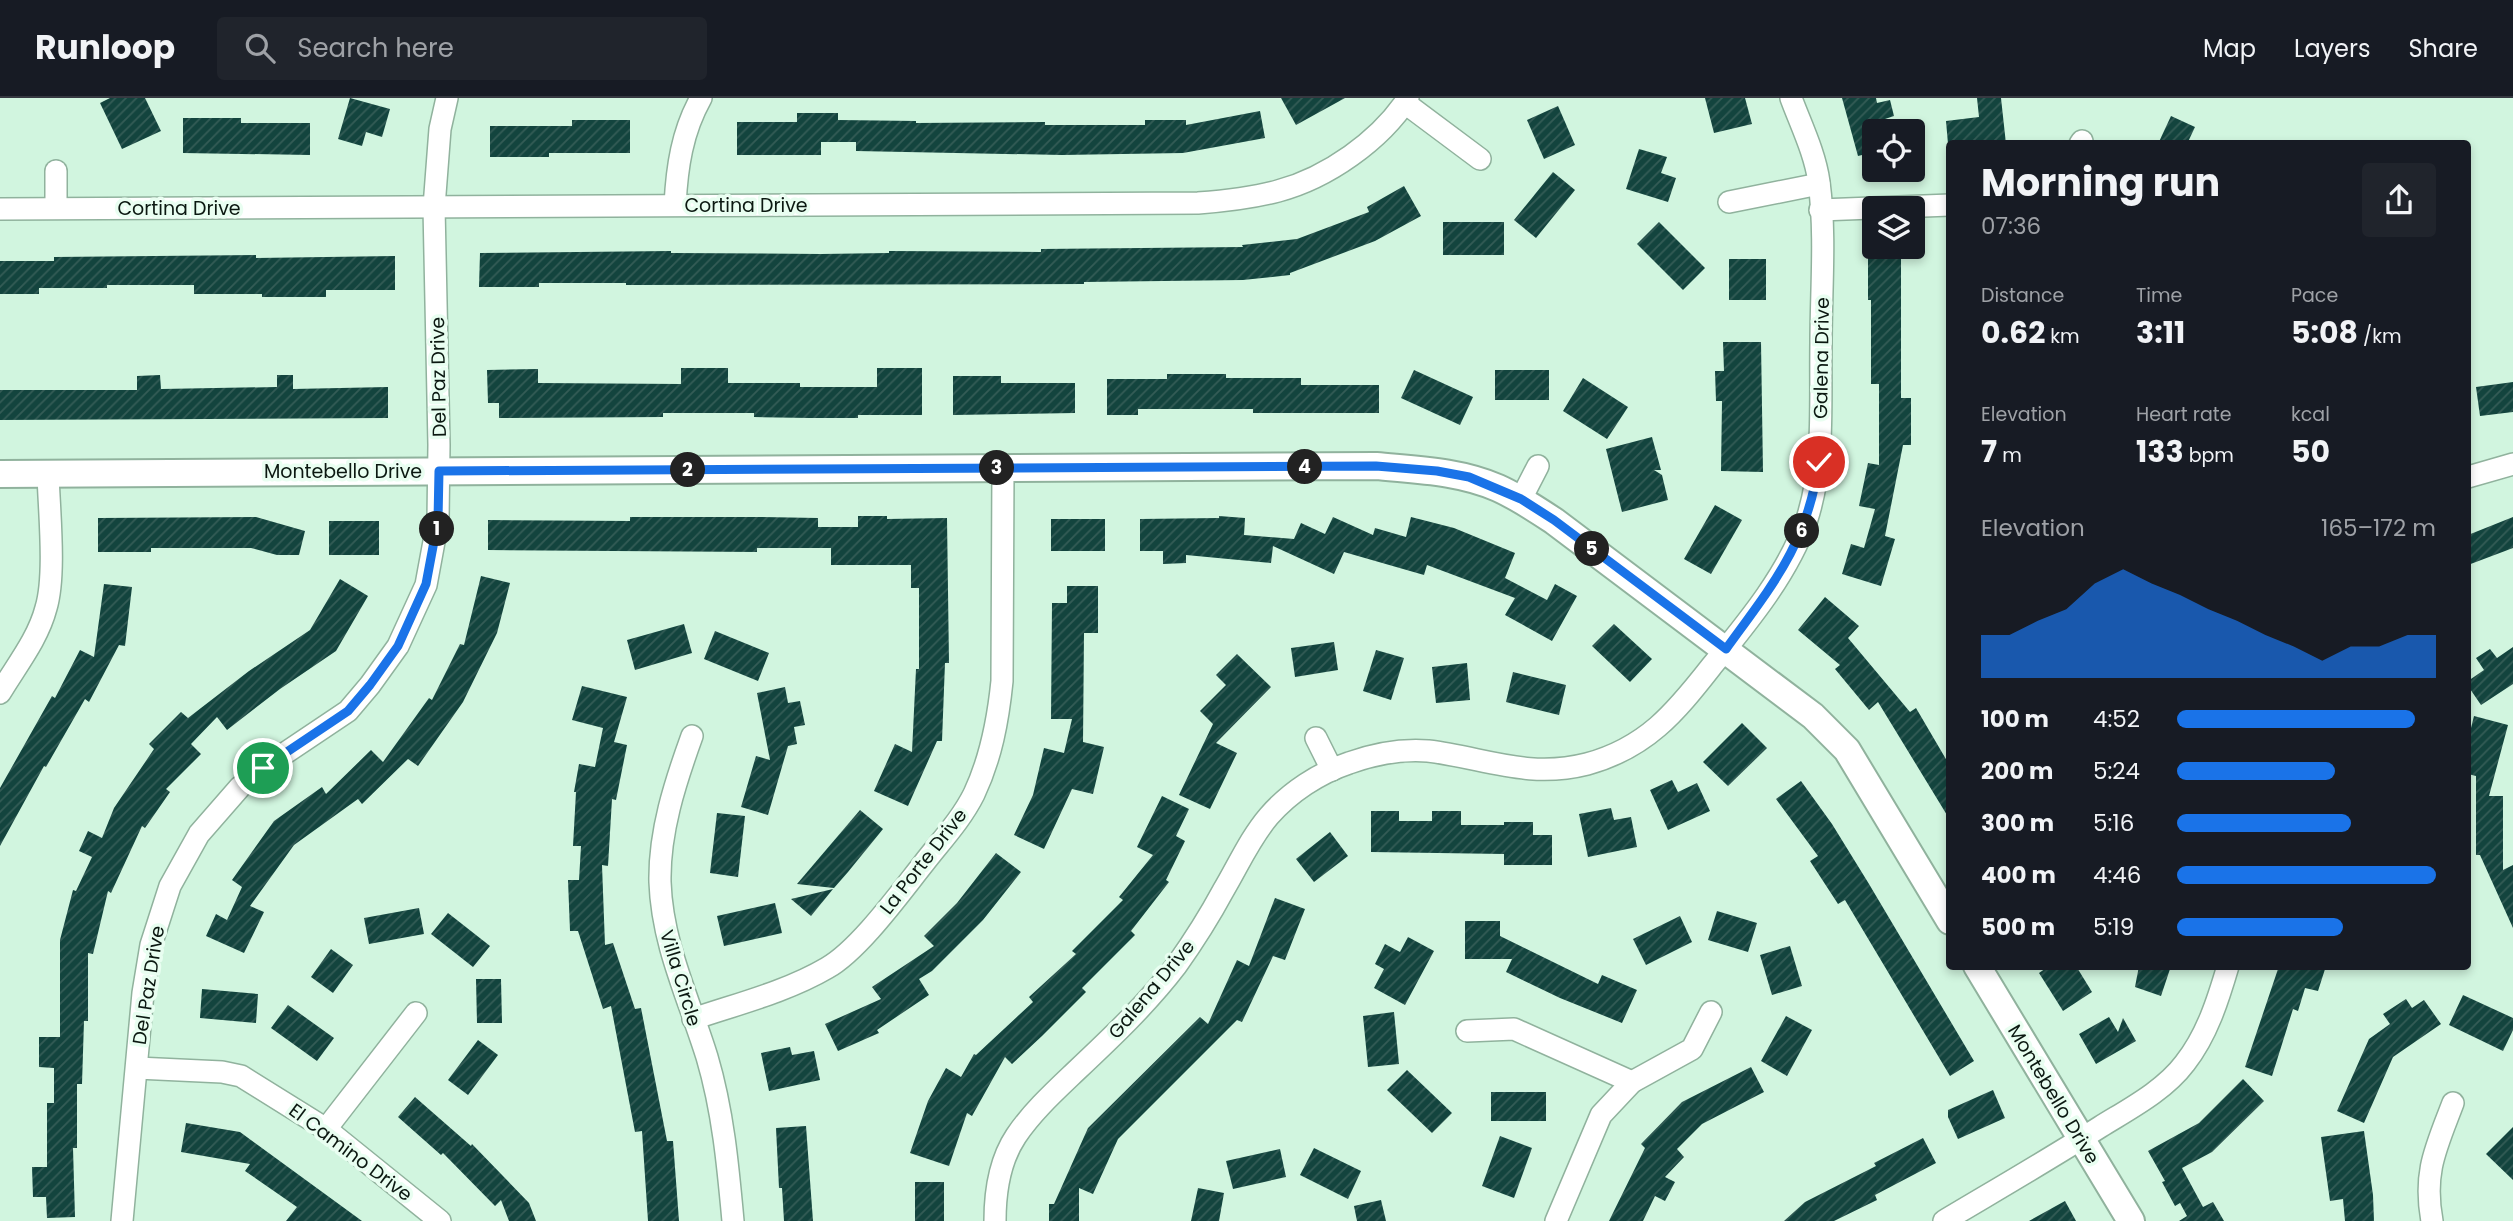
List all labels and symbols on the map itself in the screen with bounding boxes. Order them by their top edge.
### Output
street label: Cortina Drive [684,192,808,219]
street label: Cortina Drive [117,195,241,222]
street label: Galena Drive [1807,297,1836,419]
street label: Del Paz Drive [424,317,453,437]
pin [1789,432,1849,492]
pin: 3 [979,450,1014,486]
pin: 4 [1288,450,1322,484]
pin: 2 [670,452,706,488]
street label: Montebello Drive [264,458,422,485]
pin: 1 [420,512,454,546]
pin: 6 [1784,514,1820,548]
pin: 5 [1574,532,1610,566]
pin [233,738,293,798]
street label: La Porte Drive [873,803,973,920]
street label: Del Paz Drive [126,924,171,1047]
street label: Villa Circle [653,927,708,1030]
street label: Galena Drive [1102,934,1201,1045]
street label: Montebello Drive [2001,1019,2106,1169]
street label: El Camino Drive [283,1097,418,1208]

